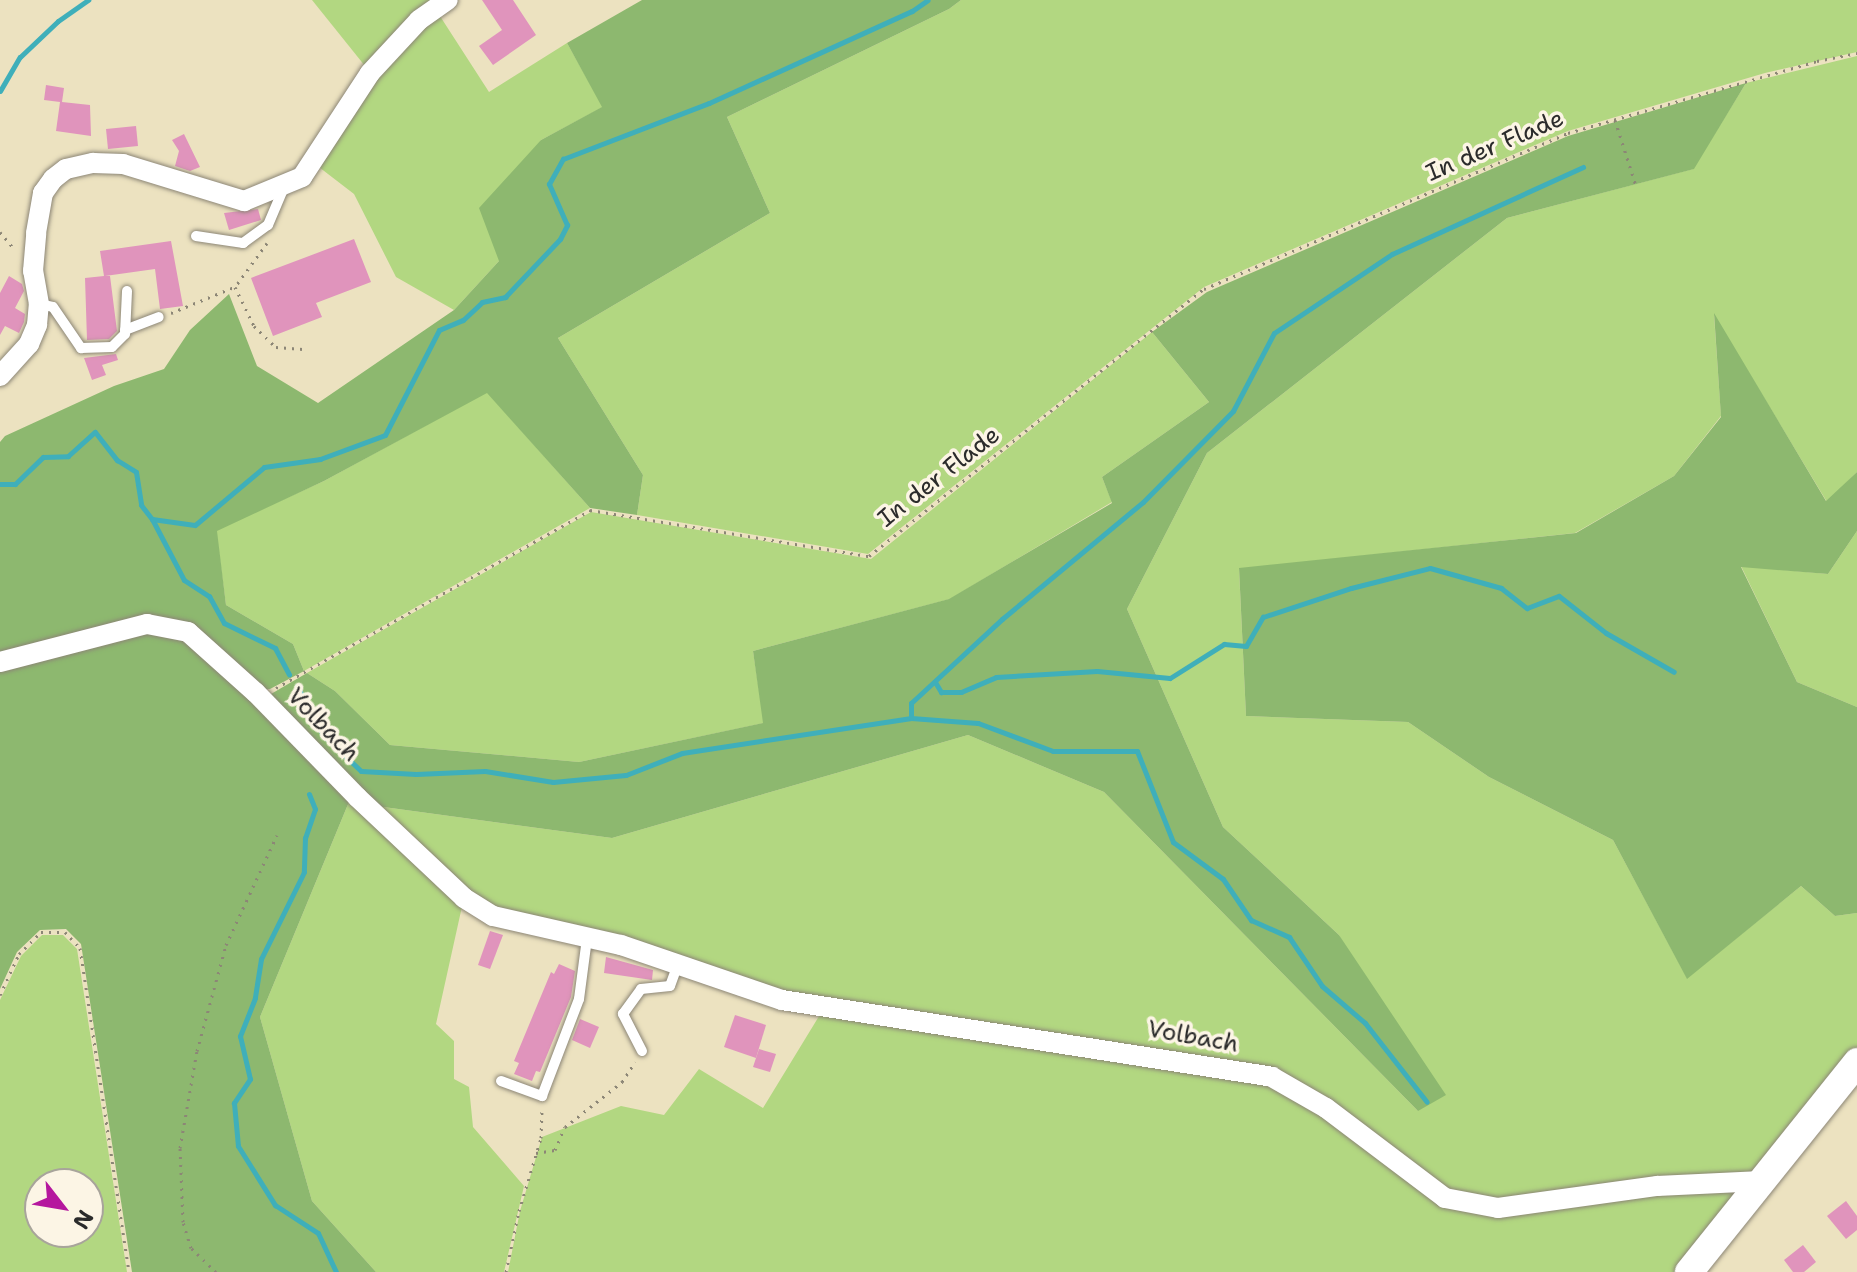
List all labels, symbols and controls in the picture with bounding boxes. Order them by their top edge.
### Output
street label: In der Flade [1422,104,1568,188]
street label: In der Flade [872,421,1006,533]
street label: Volbach [281,682,365,768]
street label: Volbach [1145,1015,1241,1059]
north arrow [24,1168,104,1248]
text: N [66,1205,100,1235]

